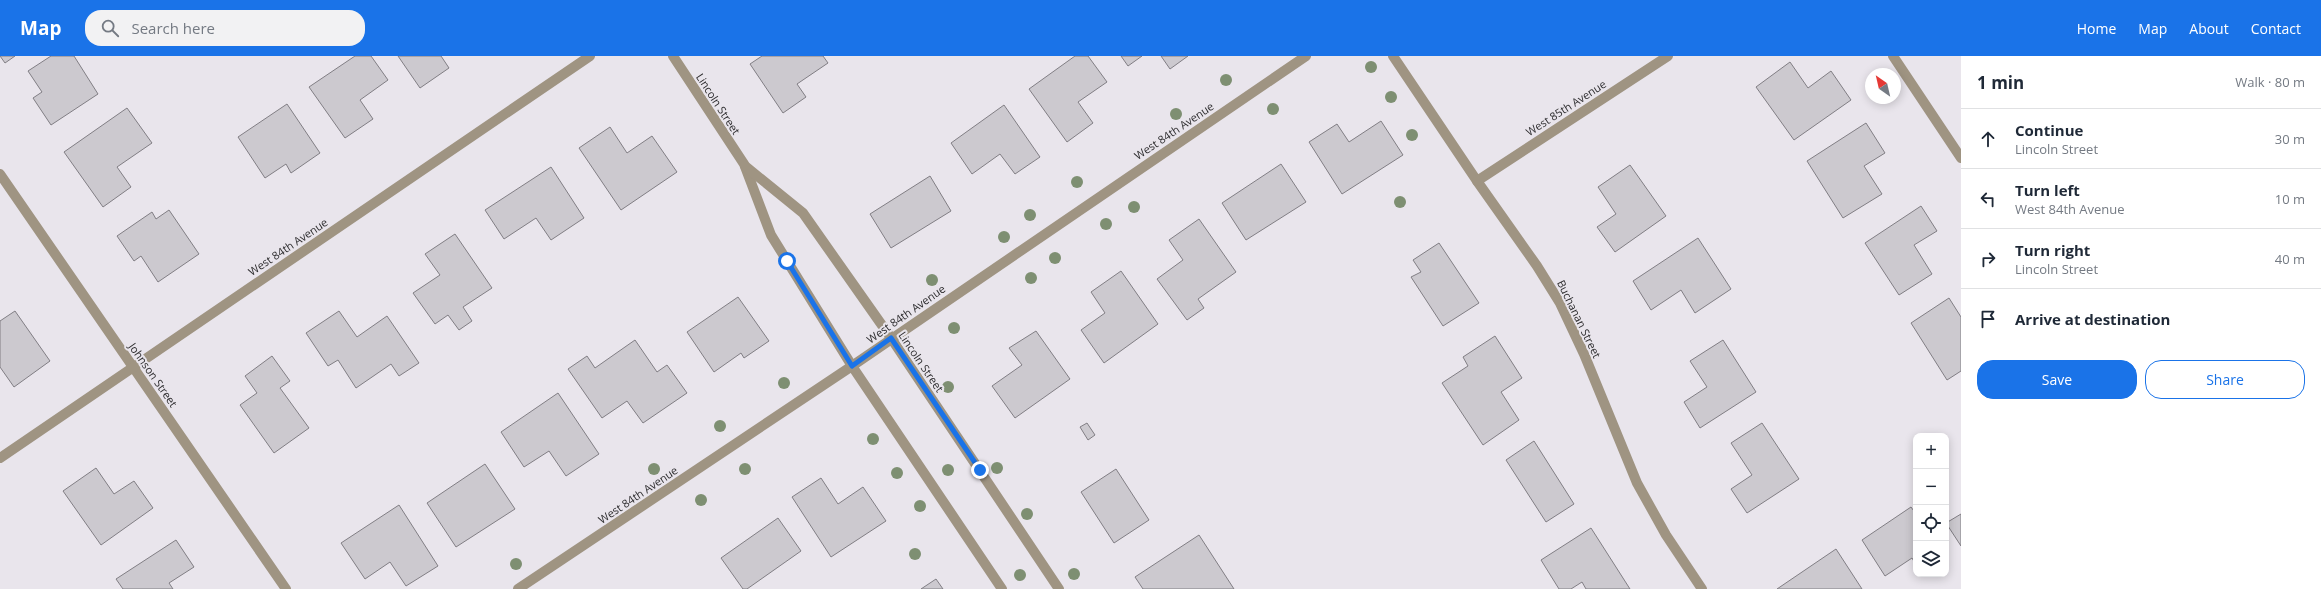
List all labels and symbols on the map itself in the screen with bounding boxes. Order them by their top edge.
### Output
north arrow [1865,68,1901,104]
street label: Lincoln Street [693,70,744,137]
street label: West 85th Avenue [1523,76,1609,139]
street label: West 84th Avenue [1131,98,1216,163]
street label: West 84th Avenue [245,214,330,279]
route start [778,252,796,270]
street label: Buchanan Street [1554,277,1605,360]
street label: West 84th Avenue [863,281,948,346]
street label: Lincoln Street [896,328,947,395]
street label: Johnson Street [125,339,181,410]
route end [971,461,989,479]
street label: West 84th Avenue [595,462,680,527]

